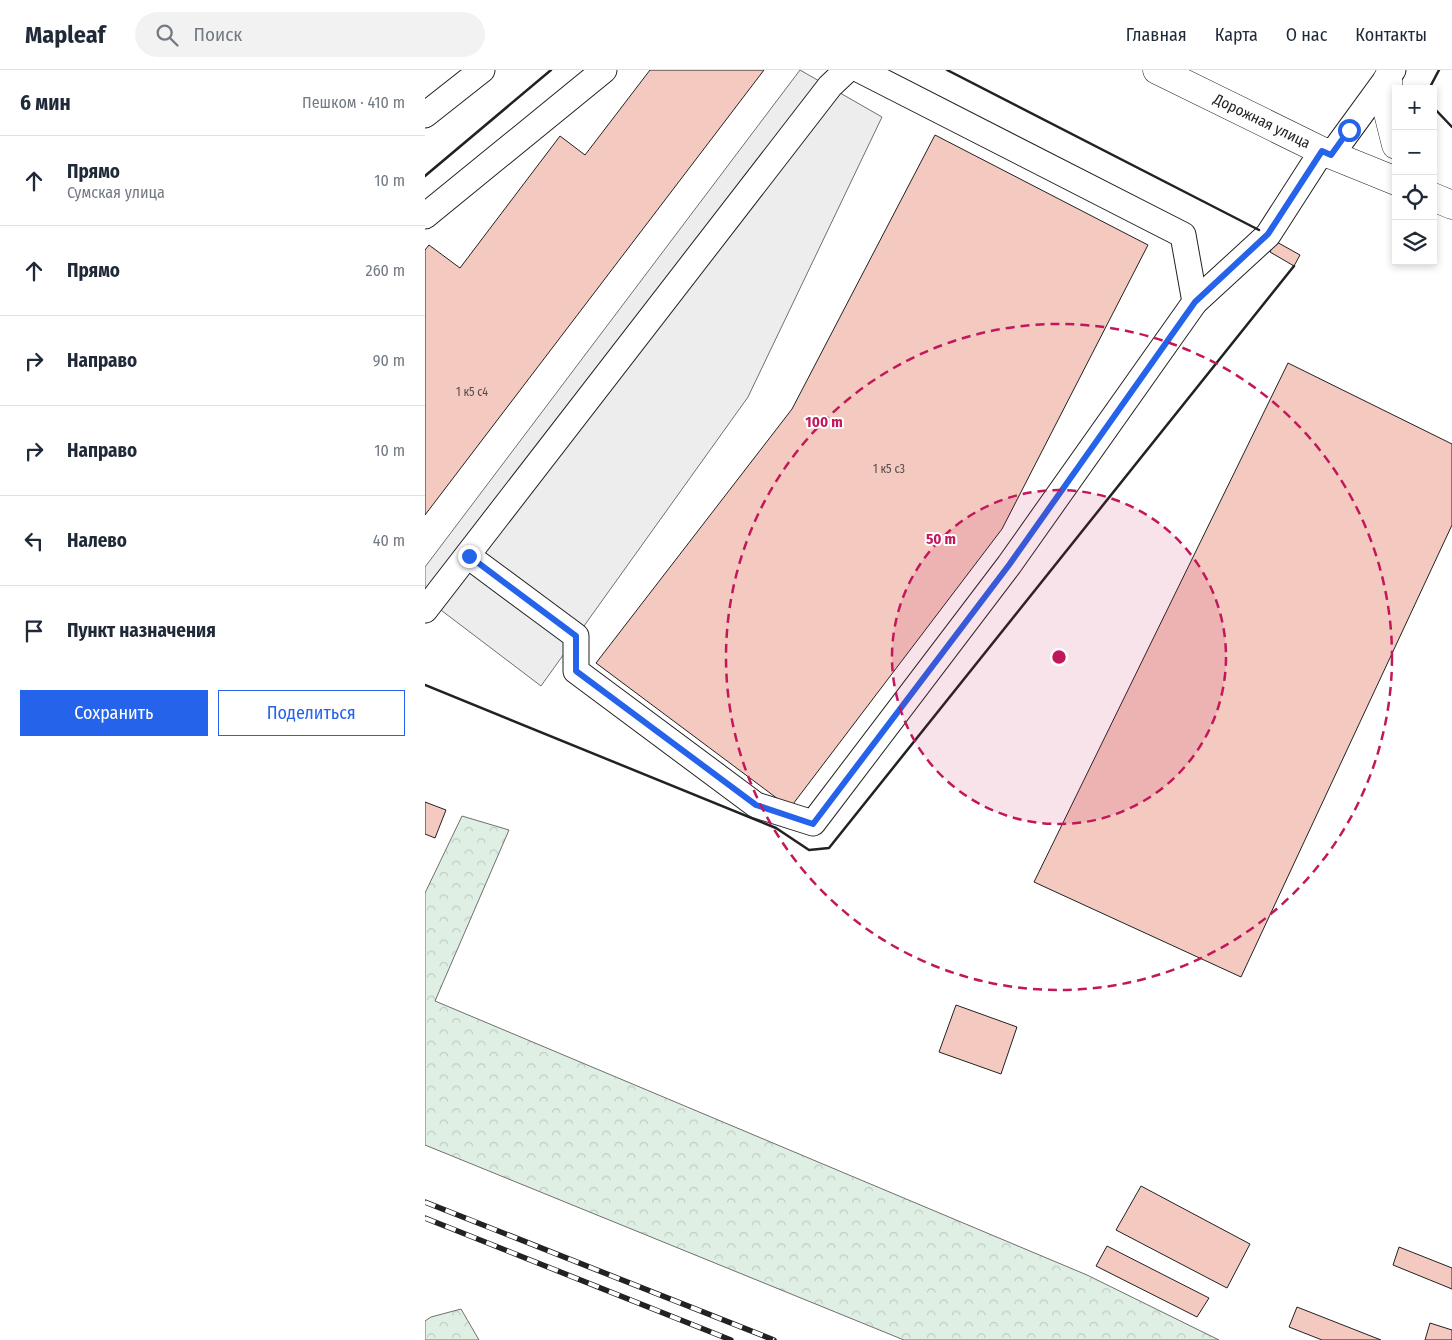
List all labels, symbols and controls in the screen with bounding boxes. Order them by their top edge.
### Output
search box [135,12,485,57]
text: Mapleaf [25,21,105,49]
icon: search [153,21,181,49]
text: Поиск [193,23,242,46]
text: Главная [1126,24,1187,46]
text: Карта [1215,24,1258,46]
text: О нас [1286,24,1327,46]
text: Контакты [1355,24,1427,46]
map controls [1392,85,1437,265]
button: + [1392,85,1437,130]
street label: Дорожная улица [1210,89,1313,152]
text: 6 мин [20,90,71,116]
text: Пешком · 410 m [302,93,405,112]
route start [1338,119,1361,142]
button: − [1392,130,1437,175]
text: Прямо [67,160,120,183]
icon: ahead [20,167,48,195]
text: 10 m [374,171,405,190]
button: locate [1392,175,1437,220]
text: Сумская улица [67,183,165,202]
button: layers [1392,220,1437,265]
icon: ahead [20,257,48,285]
text: Прямо [67,259,120,282]
text: 260 m [366,261,405,280]
icon: right [20,347,48,375]
text: Направо [67,349,137,372]
text: 90 m [373,351,405,370]
house number: 1 к5 с4 [456,385,488,399]
text: 100 m [805,413,843,431]
icon: right [20,437,48,465]
text: Направо [67,439,137,462]
text: 10 m [374,441,405,460]
house number: 1 к5 с3 [873,462,905,476]
icon: left [20,527,48,555]
text: Налево [67,529,127,552]
text: 50 m [926,530,956,548]
text: 40 m [373,531,405,550]
route end [458,545,481,568]
icon: arrive [20,617,48,645]
text: Пункт назначения [67,619,216,642]
centre of rings [1050,648,1068,666]
button: Сохранить [20,690,208,736]
button: Поделиться [218,690,405,736]

